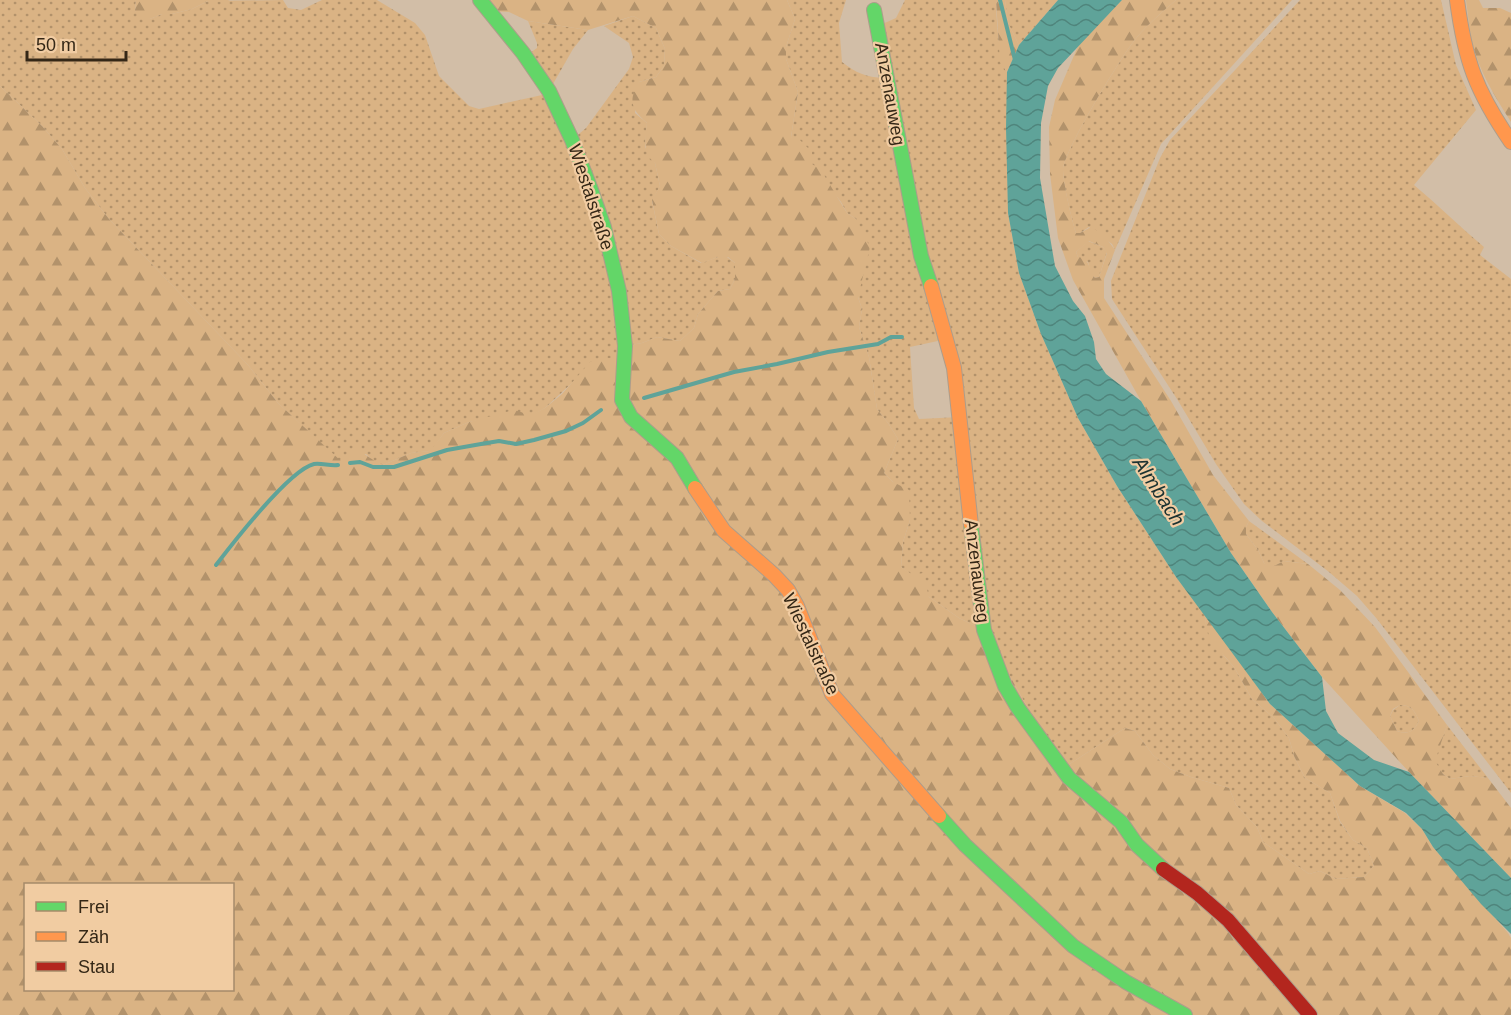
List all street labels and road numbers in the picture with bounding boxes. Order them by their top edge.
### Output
street label: Anzenauweg [871,41,909,147]
street label: Wiestalstraße [564,142,618,252]
street label: Anzenauweg [961,518,993,624]
street label: Wiestalstraße [779,590,843,698]

